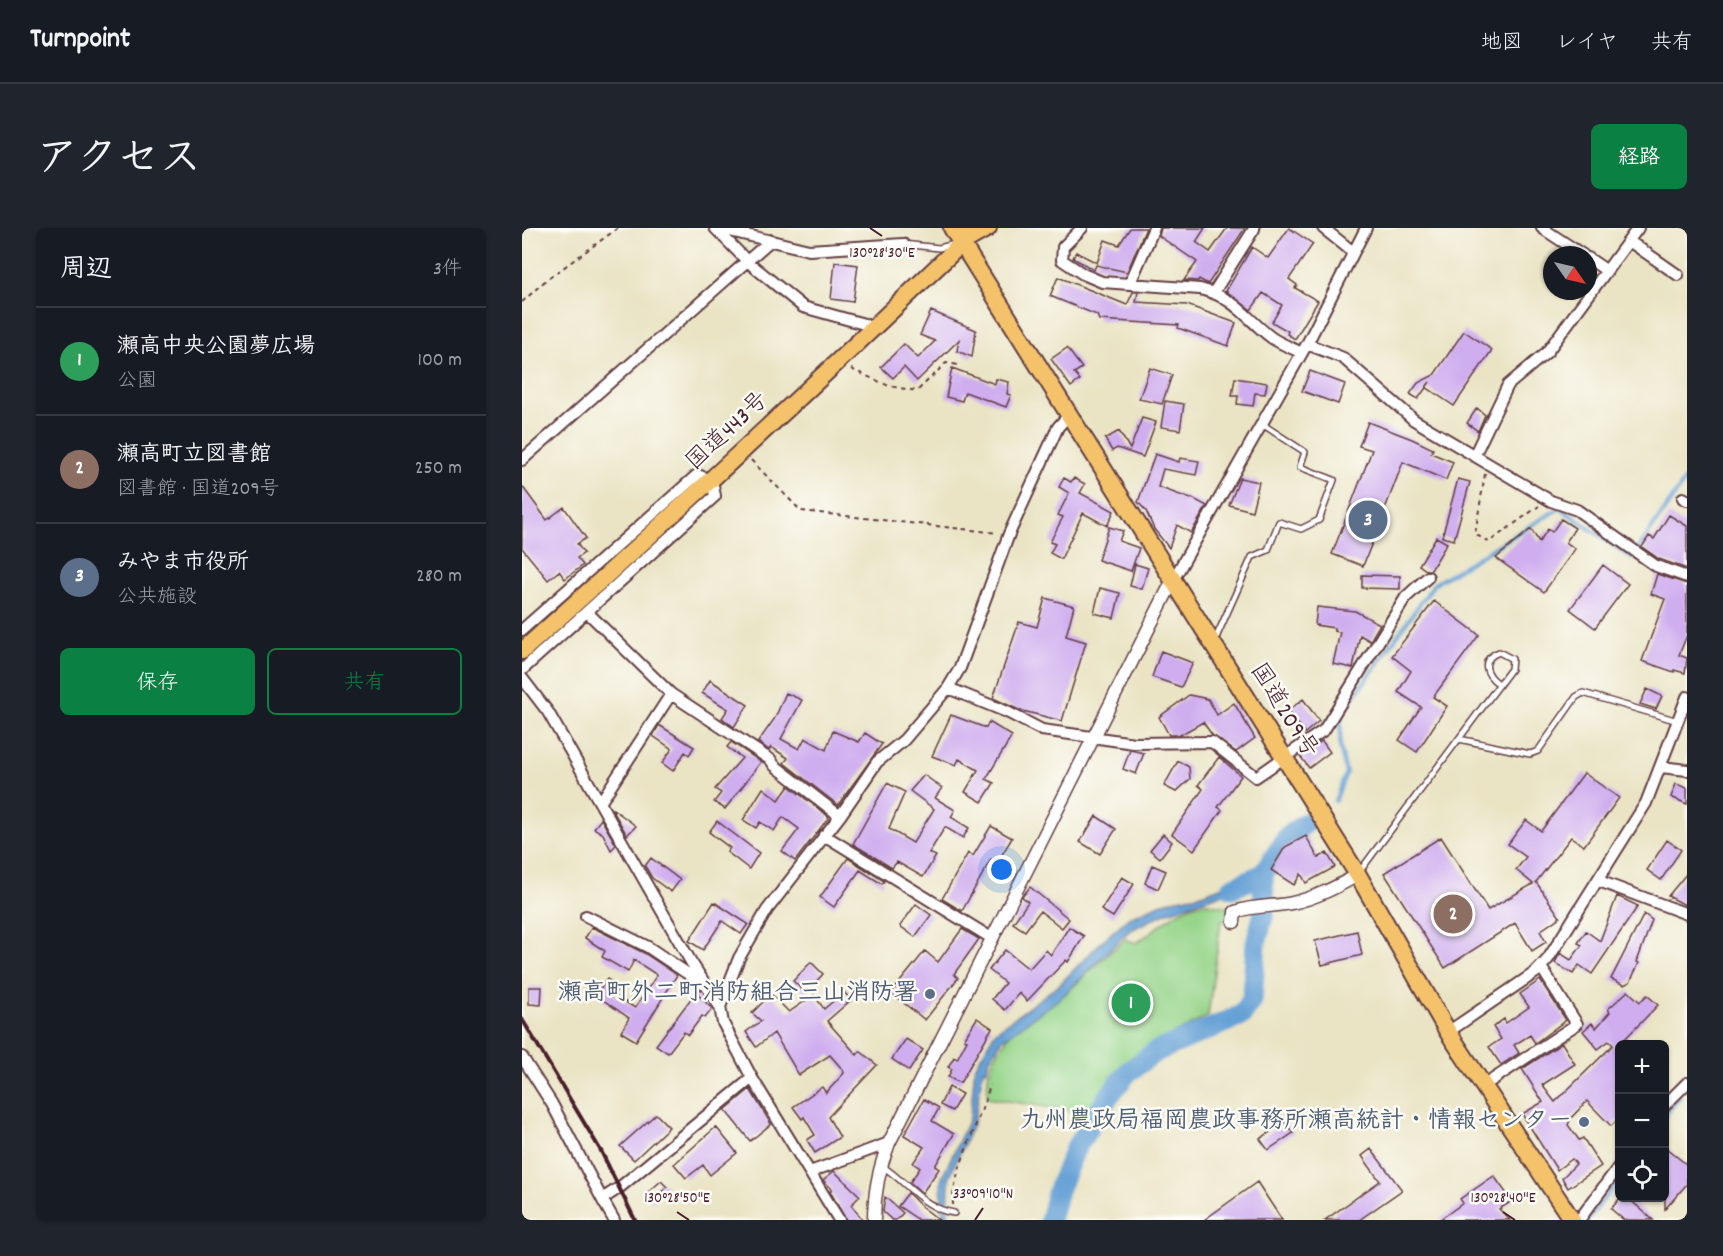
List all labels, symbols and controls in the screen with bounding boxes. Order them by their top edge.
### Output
text: Turnpoint [30,21,130,61]
text: 地図 [1481,29,1523,59]
text: レイヤ [1556,29,1618,59]
text: 共有 [1651,29,1693,59]
button: 経路 [1591,124,1687,189]
text: アクセス [36,132,201,192]
text: 130°28'30"E [849,243,915,265]
north arrow [1543,246,1597,300]
text: 周辺 [60,252,112,289]
text: 3件 [433,256,462,284]
text: 瀬高中央公園夢広場 [117,332,315,363]
text: 1 [77,347,82,375]
text: 100 m [418,347,462,375]
text: 公園 [117,368,157,396]
street label: 国道443号 [679,385,777,479]
text: 瀬高町立図書館 [117,440,271,471]
text: 2 [75,455,84,483]
text: 250 m [415,455,462,483]
text: 図書館 · 国道209号 [117,476,280,504]
pin: 3 [1348,498,1388,542]
text: みやま市役所 [117,548,249,579]
text: 3 [75,563,84,591]
text: 280 m [416,563,462,591]
text: 公共施設 [117,584,197,612]
button: 保存 [60,648,255,715]
button: 共有 [267,648,462,715]
street label: 国道209号 [1240,657,1326,765]
your location [987,855,1016,884]
pin: 2 [1434,892,1472,936]
place label: 瀬高町外二町消防組合三山消防署 [558,977,918,1011]
pin: 1 [1112,980,1150,1026]
marker: 瀬高町外二町消防組合三山消防署 [923,987,937,1001]
map controls [1615,1040,1669,1202]
button: + [1615,1040,1669,1094]
button: − [1615,1094,1669,1148]
place label: 九州農政局福岡農政事務所瀬高統計・情報センター [1020,1105,1572,1139]
marker: 九州農政局福岡農政事務所瀬高統計・情報センター [1577,1115,1591,1129]
button: locate [1615,1148,1669,1202]
text: 33°09'10"N [953,1184,1013,1206]
text: 130°28'50"E [644,1188,710,1210]
text: 130°28'40"E [1470,1188,1536,1210]

